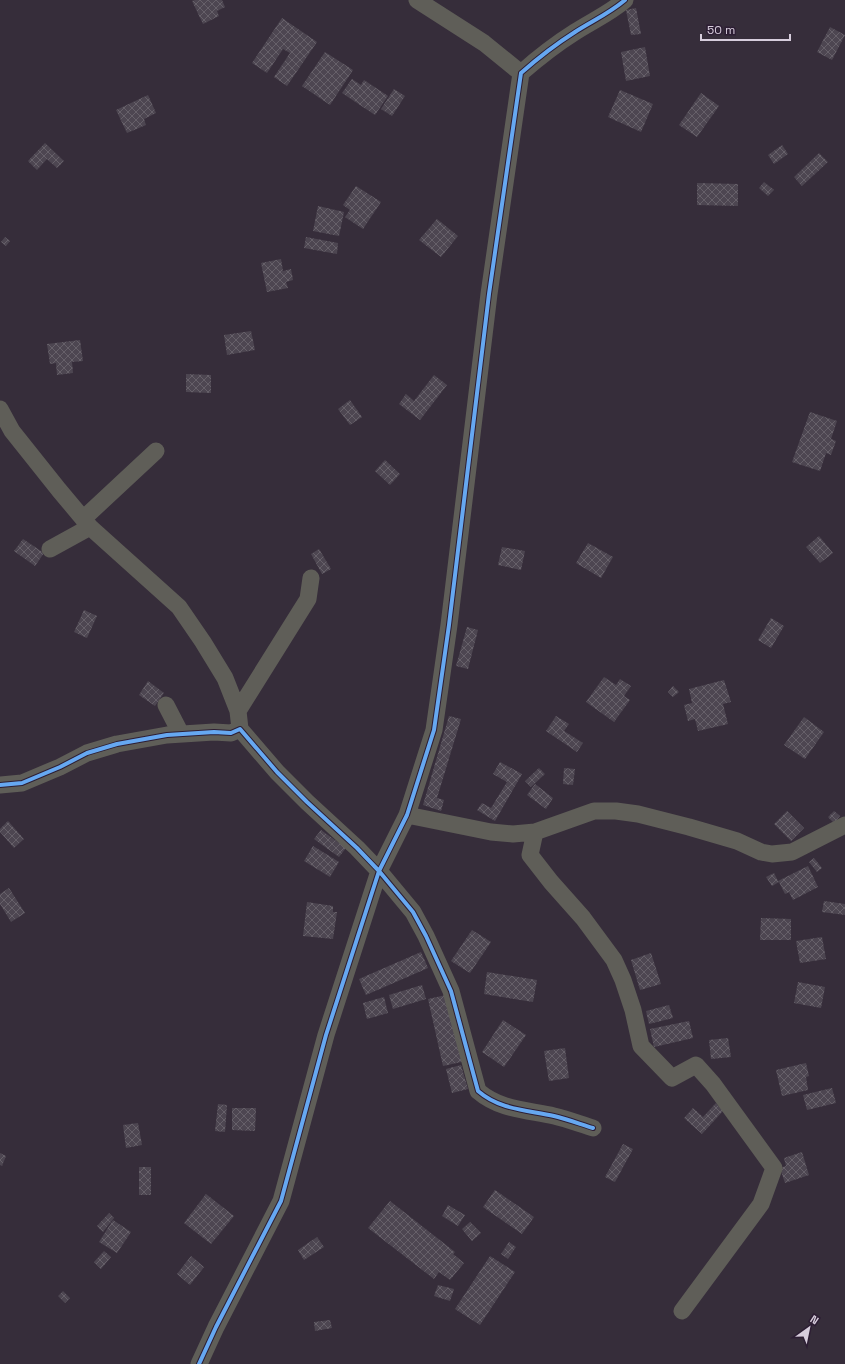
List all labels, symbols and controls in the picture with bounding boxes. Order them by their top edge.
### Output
scale bar [701,16,790,42]
text: 50 m [707,22,735,38]
north arrow [789,1308,829,1348]
text: N [808,1312,821,1327]

